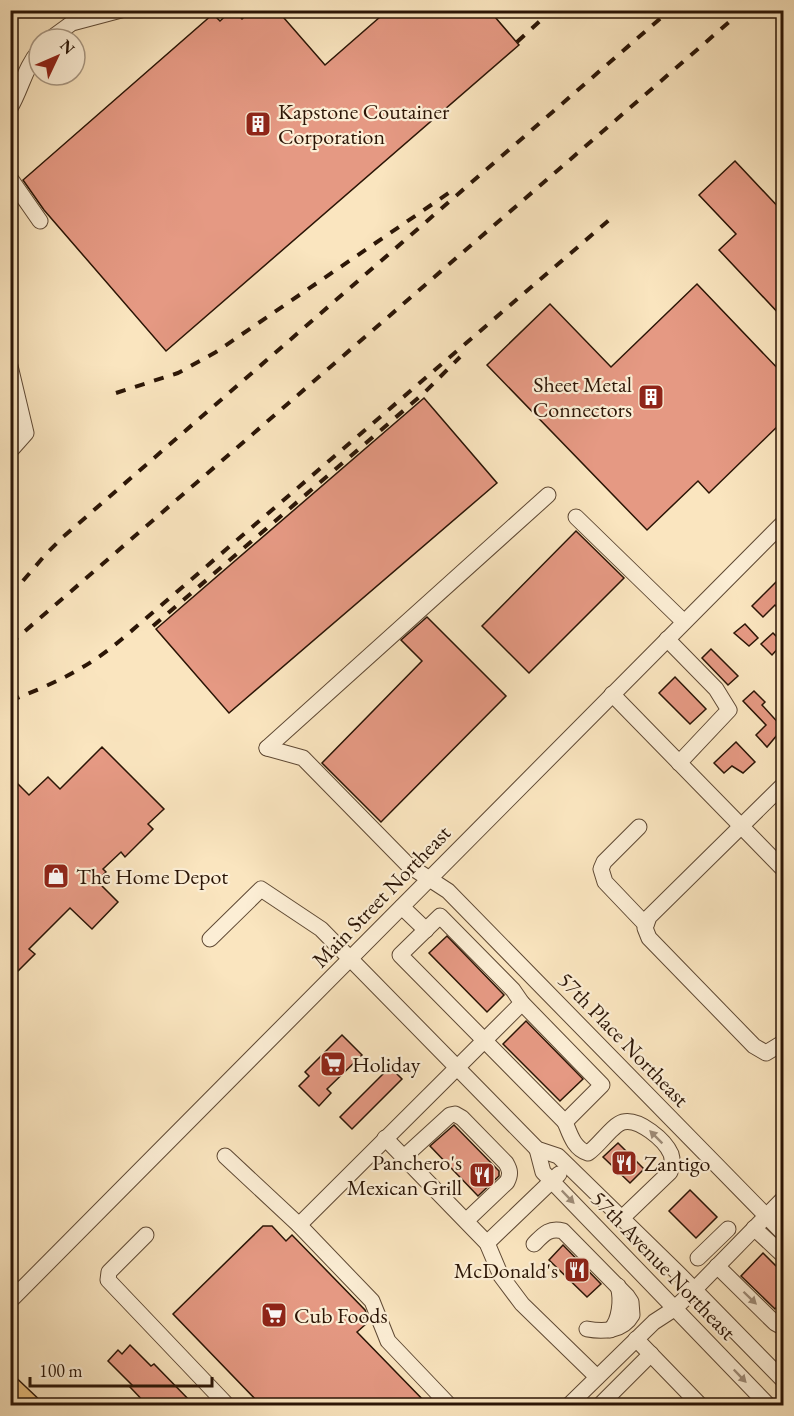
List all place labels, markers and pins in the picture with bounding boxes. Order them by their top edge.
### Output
place label: Kapstone Coutainer Corporation [278,97,450,151]
building icon: Kapstone Coutainer Corporation [243,109,273,139]
place label: Sheet Metal Connectors [533,370,632,424]
building icon: Sheet Metal Connectors [636,382,666,412]
shop icon: The Home Depot [41,861,71,891]
place label: The Home Depot [76,862,228,891]
supermarket icon: Holiday [318,1049,348,1079]
place label: Holiday [352,1050,421,1079]
place label: Panchero's Mexican Grill [347,1148,462,1202]
restaurant icon: Zantigo [609,1148,639,1178]
place label: Zantigo [644,1149,711,1178]
restaurant icon: Panchero's Mexican Grill [467,1160,497,1190]
restaurant icon: McDonald's [562,1255,592,1285]
place label: McDonald's [454,1256,558,1285]
supermarket icon: Cub Foods [259,1300,289,1330]
place label: Cub Foods [294,1301,388,1330]

